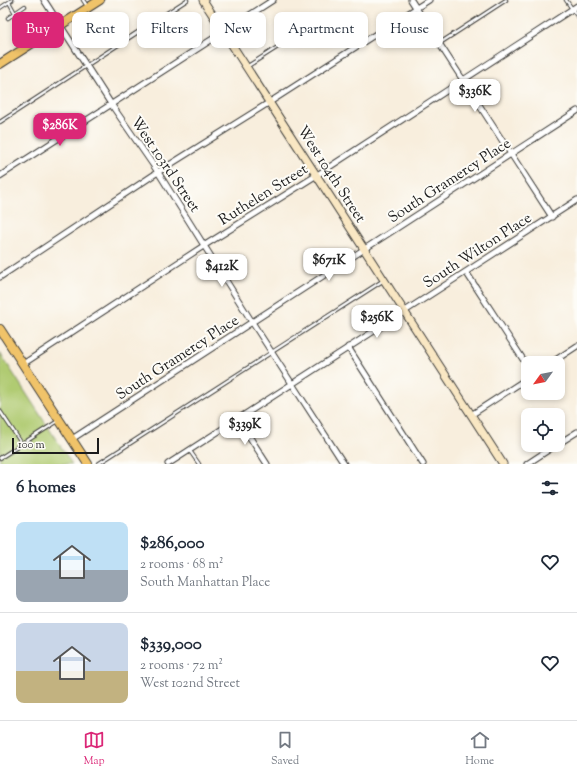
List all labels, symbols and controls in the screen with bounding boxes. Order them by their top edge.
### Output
chip: Buy [12,12,64,48]
chip: Rent [72,12,129,48]
chip: Filters [137,12,202,48]
chip: New [210,12,266,48]
chip: Apartment [274,12,368,48]
chip: House [376,12,443,48]
pin: $336K [447,79,503,113]
text: $336K [458,83,492,101]
pin: $286K [32,113,88,147]
street label: West 103rd Street [125,113,205,217]
text: $286K [42,117,78,135]
street label: West 104th Street [291,122,370,227]
street label: South Gramercy Place [384,134,515,229]
street label: Ruthelen Street [215,159,312,231]
street label: South Wilton Place [419,208,536,294]
pin: $671K [301,248,357,282]
text: $671K [312,252,346,270]
pin: $412K [194,254,250,288]
text: $412K [205,258,239,276]
pin: $256K [349,305,405,339]
text: $256K [360,309,394,327]
street label: South Gramercy Place [112,311,243,406]
north arrow [521,356,565,400]
map controls [521,356,565,452]
button: locate [521,408,565,452]
pin: $339K [217,412,273,446]
text: $339K [228,416,262,434]
scale bar [12,436,99,455]
text: 100 m [18,437,45,453]
text: 6 homes [16,476,76,500]
icon: filters [539,477,561,499]
text: $286,000 [140,532,204,556]
icon: home [48,538,96,586]
icon: heart [539,551,561,573]
text: 2 rooms · 68 m² [140,556,224,574]
text: South Manhattan Place [140,574,270,592]
text: $339,000 [140,633,202,657]
icon: home [48,639,96,687]
icon: heart [539,652,561,674]
text: 2 rooms · 72 m² [140,657,223,675]
text: West 102nd Street [140,675,240,693]
tab: Map [83,729,105,769]
tab: Saved [271,729,299,769]
tab: Home [465,729,494,769]

